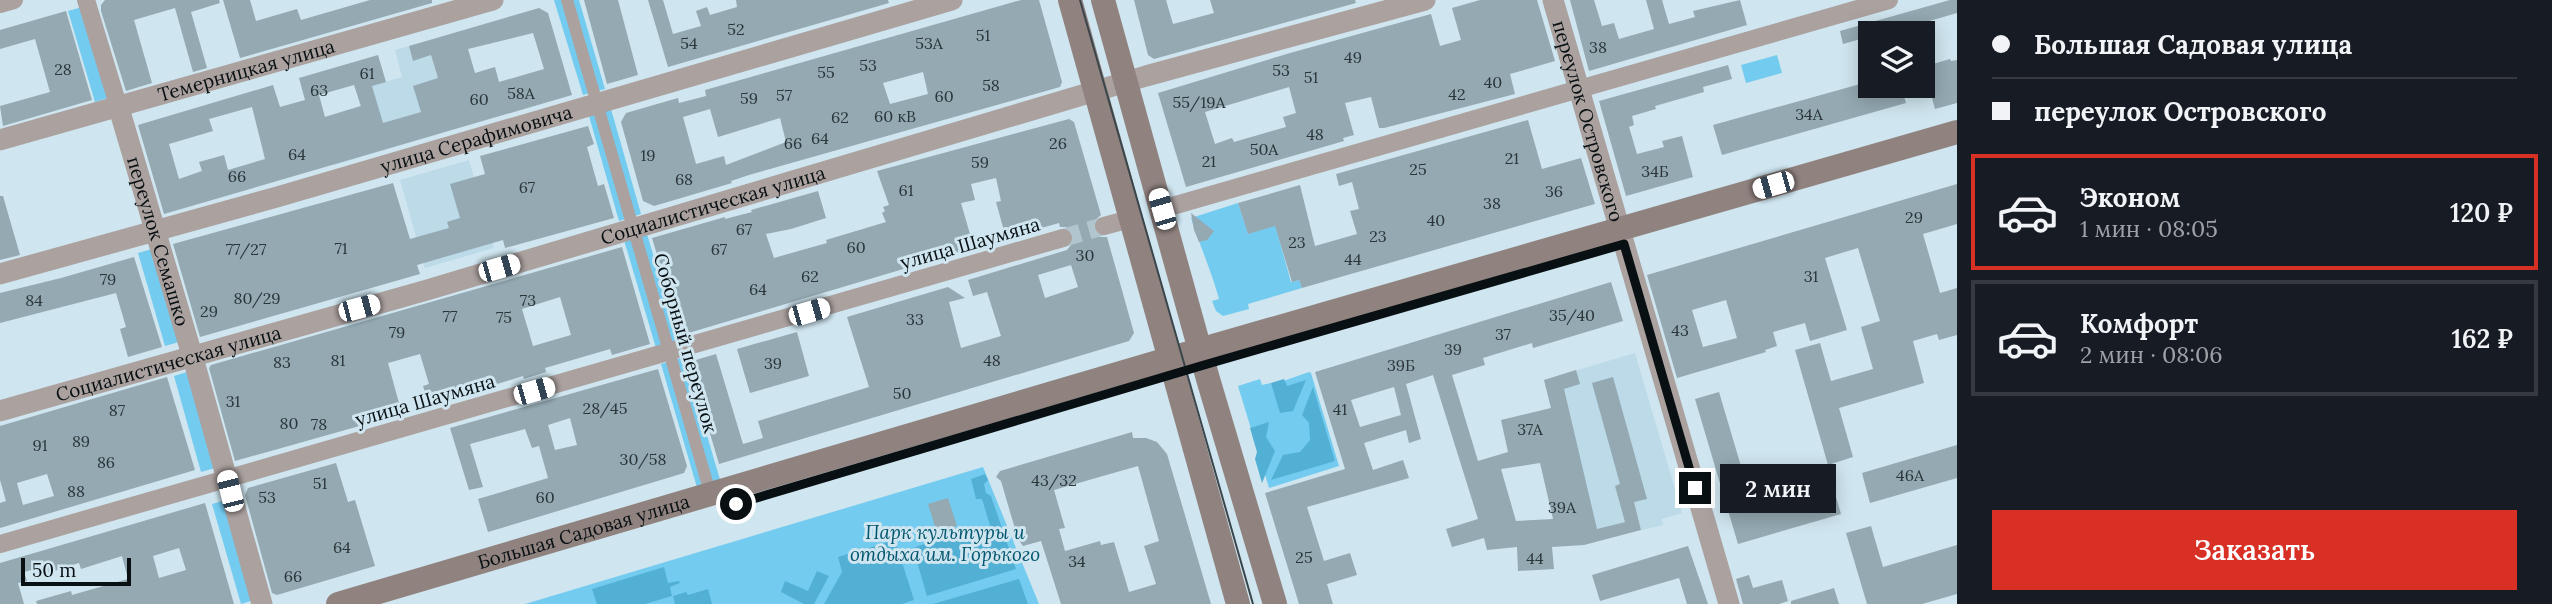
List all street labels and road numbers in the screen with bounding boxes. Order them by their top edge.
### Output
street label: переулок Островского [1548,17,1629,225]
street label: Темерницкая улица [155,34,338,107]
street label: улица Серафимовича [378,99,575,178]
street label: переулок Семашко [122,154,195,329]
street label: Социалистическая улица [598,160,828,250]
street label: улица Шаумяна [897,212,1043,274]
street label: Соборный переулок [649,250,723,437]
street label: Социалистическая улица [53,320,284,407]
street label: улица Шаумяна [352,369,498,431]
street label: Большая Садовая улица [475,489,693,574]

